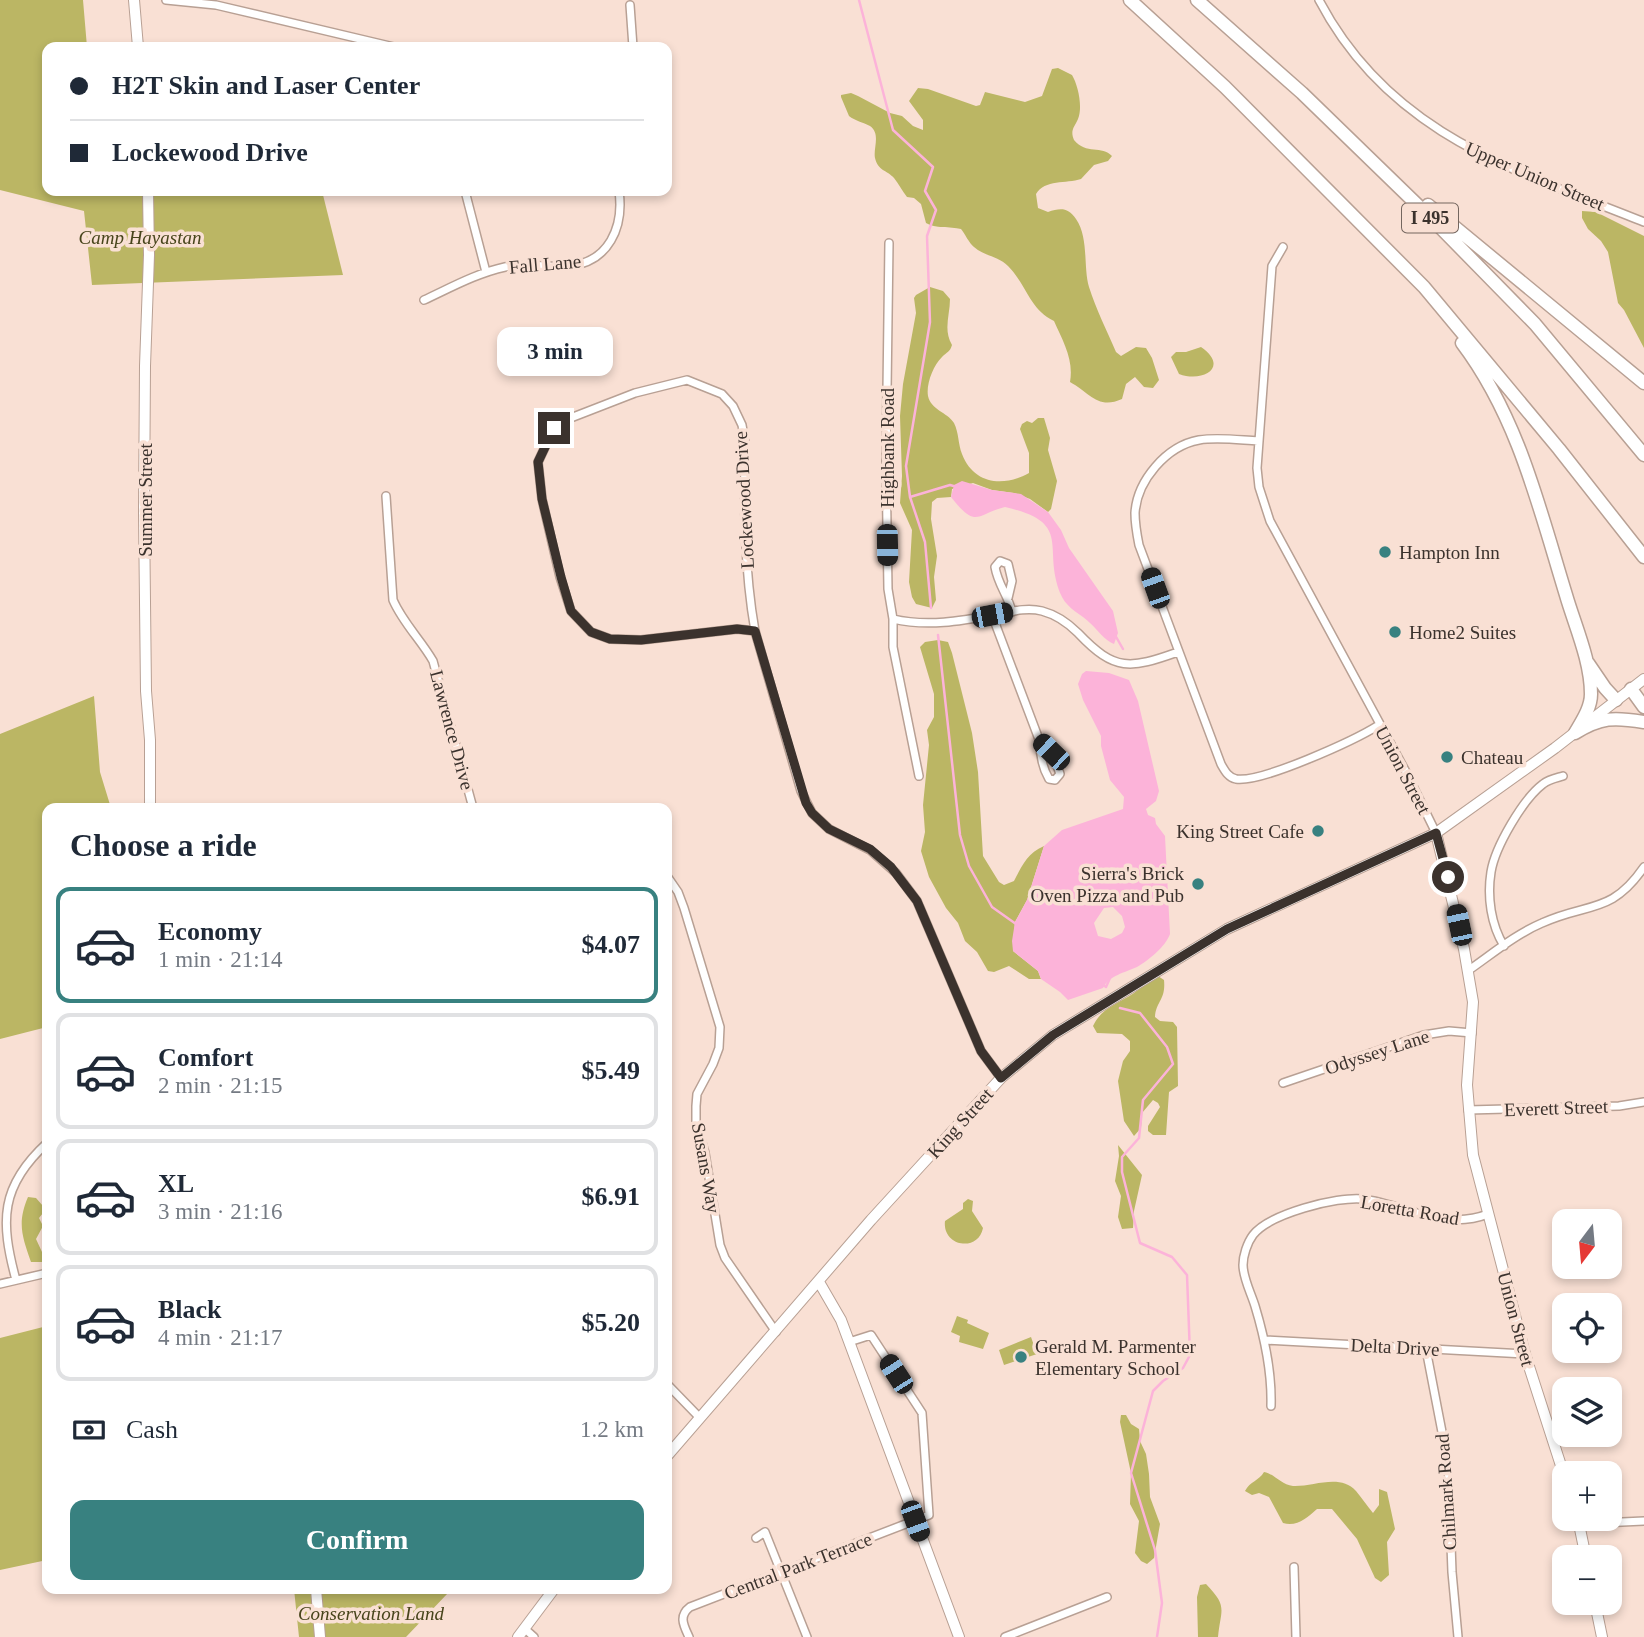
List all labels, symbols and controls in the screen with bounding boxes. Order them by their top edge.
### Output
text: H2T Skin and Laser Center [112,71,420,100]
street label: Upper Union Street [1462,137,1608,215]
text: Lockewood Drive [112,138,308,167]
road number: I 495 [1402,204,1458,232]
park label: Camp Hayastan [79,227,201,248]
street label: Fall Lane [508,250,582,278]
callout: 3 min [496,326,612,376]
text: 3 min [527,339,583,364]
street label: Highbank Road [877,388,898,508]
route end [538,412,570,444]
street label: Lockewood Drive [730,431,758,569]
street label: Summer Street [135,443,156,557]
car [877,524,898,566]
place label: Hampton Inn [1399,542,1500,563]
marker: Hampton Inn [1377,544,1393,560]
car [1138,565,1173,611]
car [970,601,1015,629]
place label: Home2 Suites [1409,622,1516,643]
marker: Home2 Suites [1387,624,1403,640]
street label: Lawrence Drive [426,668,478,792]
street label: Union Street [1371,722,1435,818]
car [1029,730,1074,774]
place label: Chateau [1461,747,1524,768]
marker: Chateau [1439,749,1455,765]
place label: King Street Cafe [1176,821,1304,842]
marker: King Street Cafe [1310,823,1326,839]
text: Choose a ride [70,827,257,863]
route start [1432,861,1464,893]
place label: Sierra's Brick Oven Pizza and Pub [1030,863,1184,906]
marker: Sierra's Brick Oven Pizza and Pub [1190,876,1206,892]
car [1445,902,1474,948]
icon: car [74,914,137,977]
text: Economy [158,917,262,946]
text: $4.07 [582,930,640,959]
text: 1 min · 21:14 [158,947,283,972]
street label: Odyssey Lane [1322,1025,1432,1079]
icon: car [74,1040,137,1103]
text: Comfort [158,1043,253,1072]
text: $5.49 [582,1056,640,1085]
text: 2 min · 21:15 [158,1073,283,1098]
street label: King Street [923,1083,997,1162]
street label: Everett Street [1504,1096,1609,1120]
street label: Susans Way [688,1121,724,1215]
icon: car [74,1166,137,1229]
text: XL [158,1169,194,1198]
text: $6.91 [582,1182,640,1211]
street label: Loretta Road [1359,1191,1461,1229]
text: 3 min · 21:16 [158,1199,283,1224]
north arrow [1552,1209,1622,1279]
map controls [1552,1209,1622,1615]
street label: Union Street [1493,1270,1539,1369]
icon: car [74,1292,137,1355]
button: locate [1552,1293,1622,1363]
text: Black [158,1295,222,1324]
text: $5.20 [582,1308,640,1337]
text: 4 min · 21:17 [158,1325,283,1350]
street label: Delta Drive [1350,1334,1440,1360]
place label: Gerald M. Parmenter Elementary School [1035,1336,1197,1379]
marker: Gerald M. Parmenter Elementary School [1013,1349,1029,1365]
car [876,1351,917,1397]
button: layers [1552,1377,1622,1447]
icon: cash [70,1411,108,1449]
text: Cash [126,1415,178,1444]
text: 1.2 km [580,1417,644,1442]
street label: Chilmark Road [1431,1433,1461,1551]
button: + [1552,1461,1622,1531]
car [898,1498,933,1544]
button: Confirm [70,1500,644,1580]
street label: Central Park Terrace [721,1528,875,1604]
button: − [1552,1545,1622,1615]
park label: Conservation Land [298,1603,445,1624]

